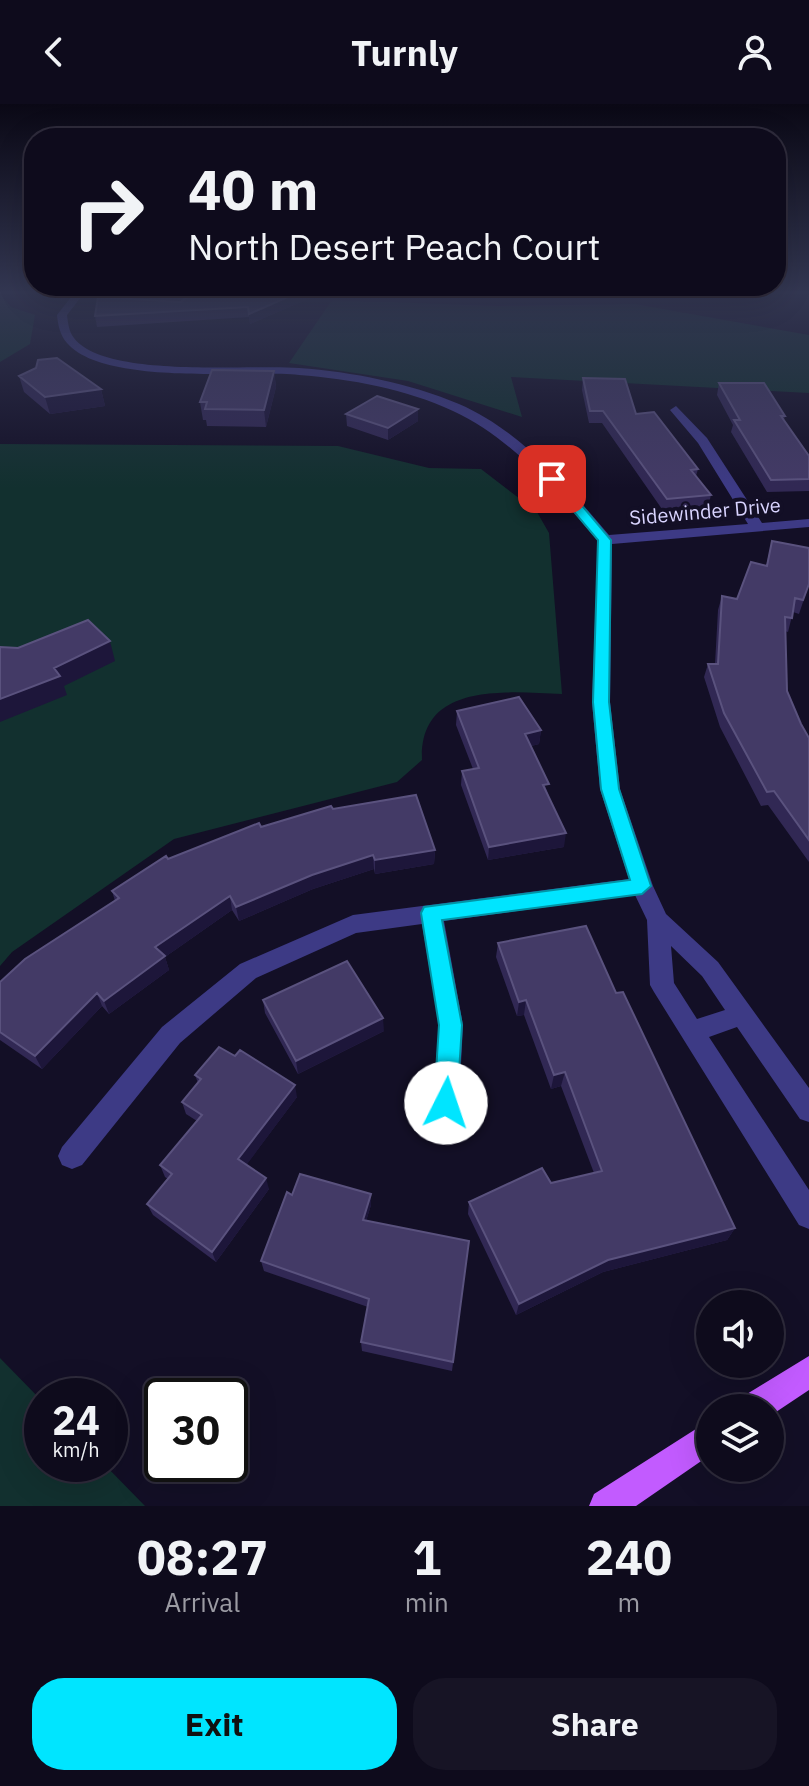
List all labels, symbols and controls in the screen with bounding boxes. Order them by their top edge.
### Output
text: Turnly [351,29,458,76]
icon: back [32,30,76,74]
icon: person [733,30,777,74]
text: 40 m [188,153,318,225]
icon: right [56,160,160,264]
text: North Desert Peach Court [188,223,600,270]
pin [518,445,586,513]
icon: arrive [530,457,574,501]
street label: Sidewinder Drive [628,491,782,531]
position arrow [404,1061,488,1145]
map controls [696,1290,784,1482]
button: sound [696,1290,784,1378]
speed limit sign: 30 [144,1378,248,1482]
text: 24 [52,1394,100,1446]
button: layers [696,1394,784,1482]
text: km/h [52,1436,100,1463]
text: 08:27 [137,1526,268,1588]
text: 1 [412,1526,441,1588]
text: 240 [586,1526,672,1588]
text: Arrival [165,1585,240,1619]
text: min [405,1585,449,1619]
text: m [618,1585,640,1619]
button: Exit [32,1678,397,1770]
button: Share [413,1678,777,1770]

